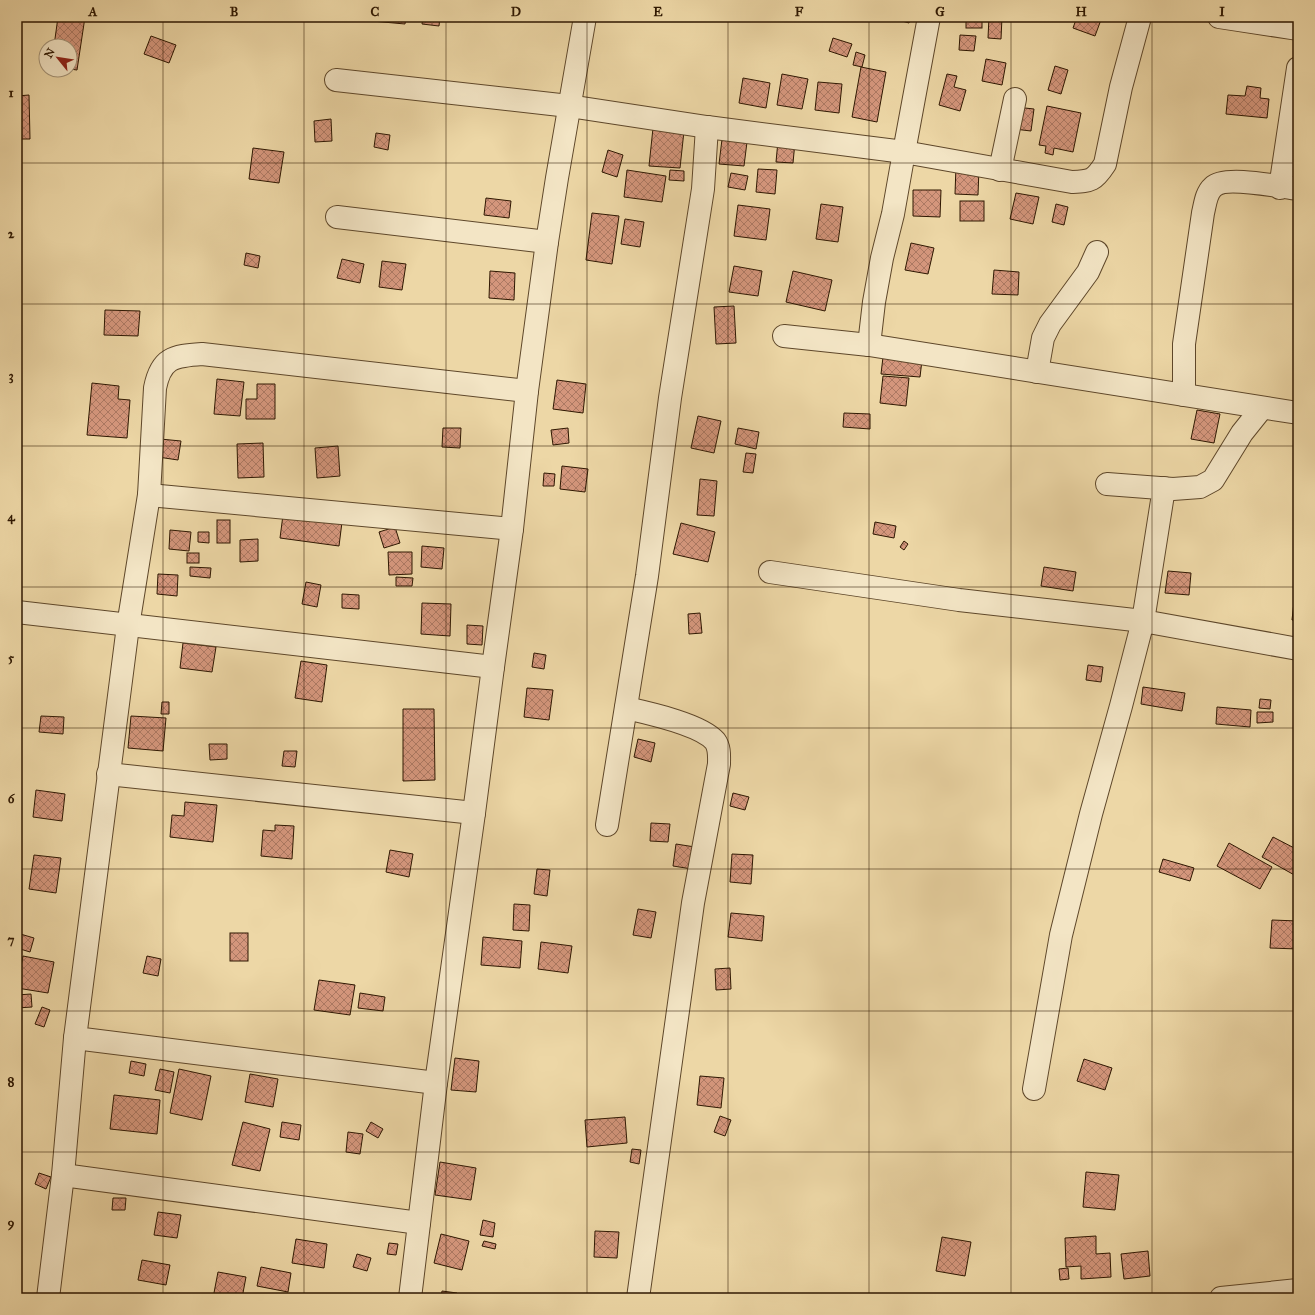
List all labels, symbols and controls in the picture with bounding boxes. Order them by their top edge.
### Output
text: A [88,4,98,20]
text: B [230,4,239,20]
text: C [371,4,380,20]
text: D [511,4,521,20]
text: E [653,4,663,20]
text: F [795,4,804,20]
text: G [935,4,945,20]
text: H [1075,4,1087,20]
text: I [1219,4,1225,20]
north arrow [38,38,78,78]
text: N [42,45,58,61]
text: 1 [8,85,14,101]
text: 2 [8,226,15,242]
text: 3 [8,368,14,384]
text: 4 [7,509,15,525]
text: 5 [8,650,15,666]
text: 6 [8,791,16,807]
text: 7 [8,932,15,948]
text: 8 [8,1074,15,1090]
text: 9 [8,1215,15,1231]

